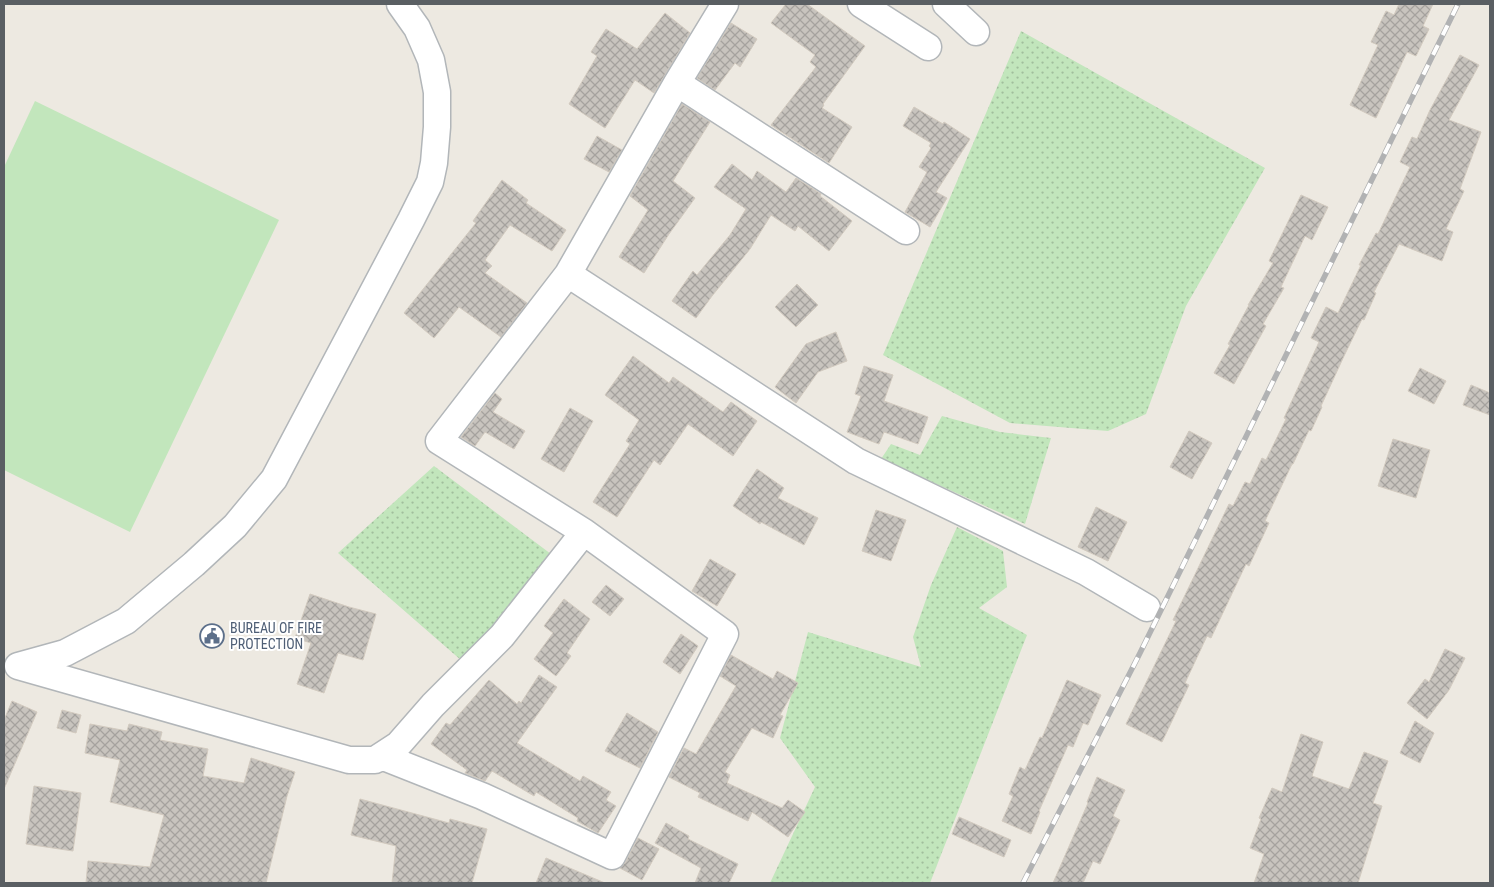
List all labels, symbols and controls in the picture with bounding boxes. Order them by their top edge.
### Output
place label: BUREAU OF FIRE PROTECTION [230,620,322,652]
public building icon: BUREAU OF FIRE PROTECTION [199,623,225,649]

